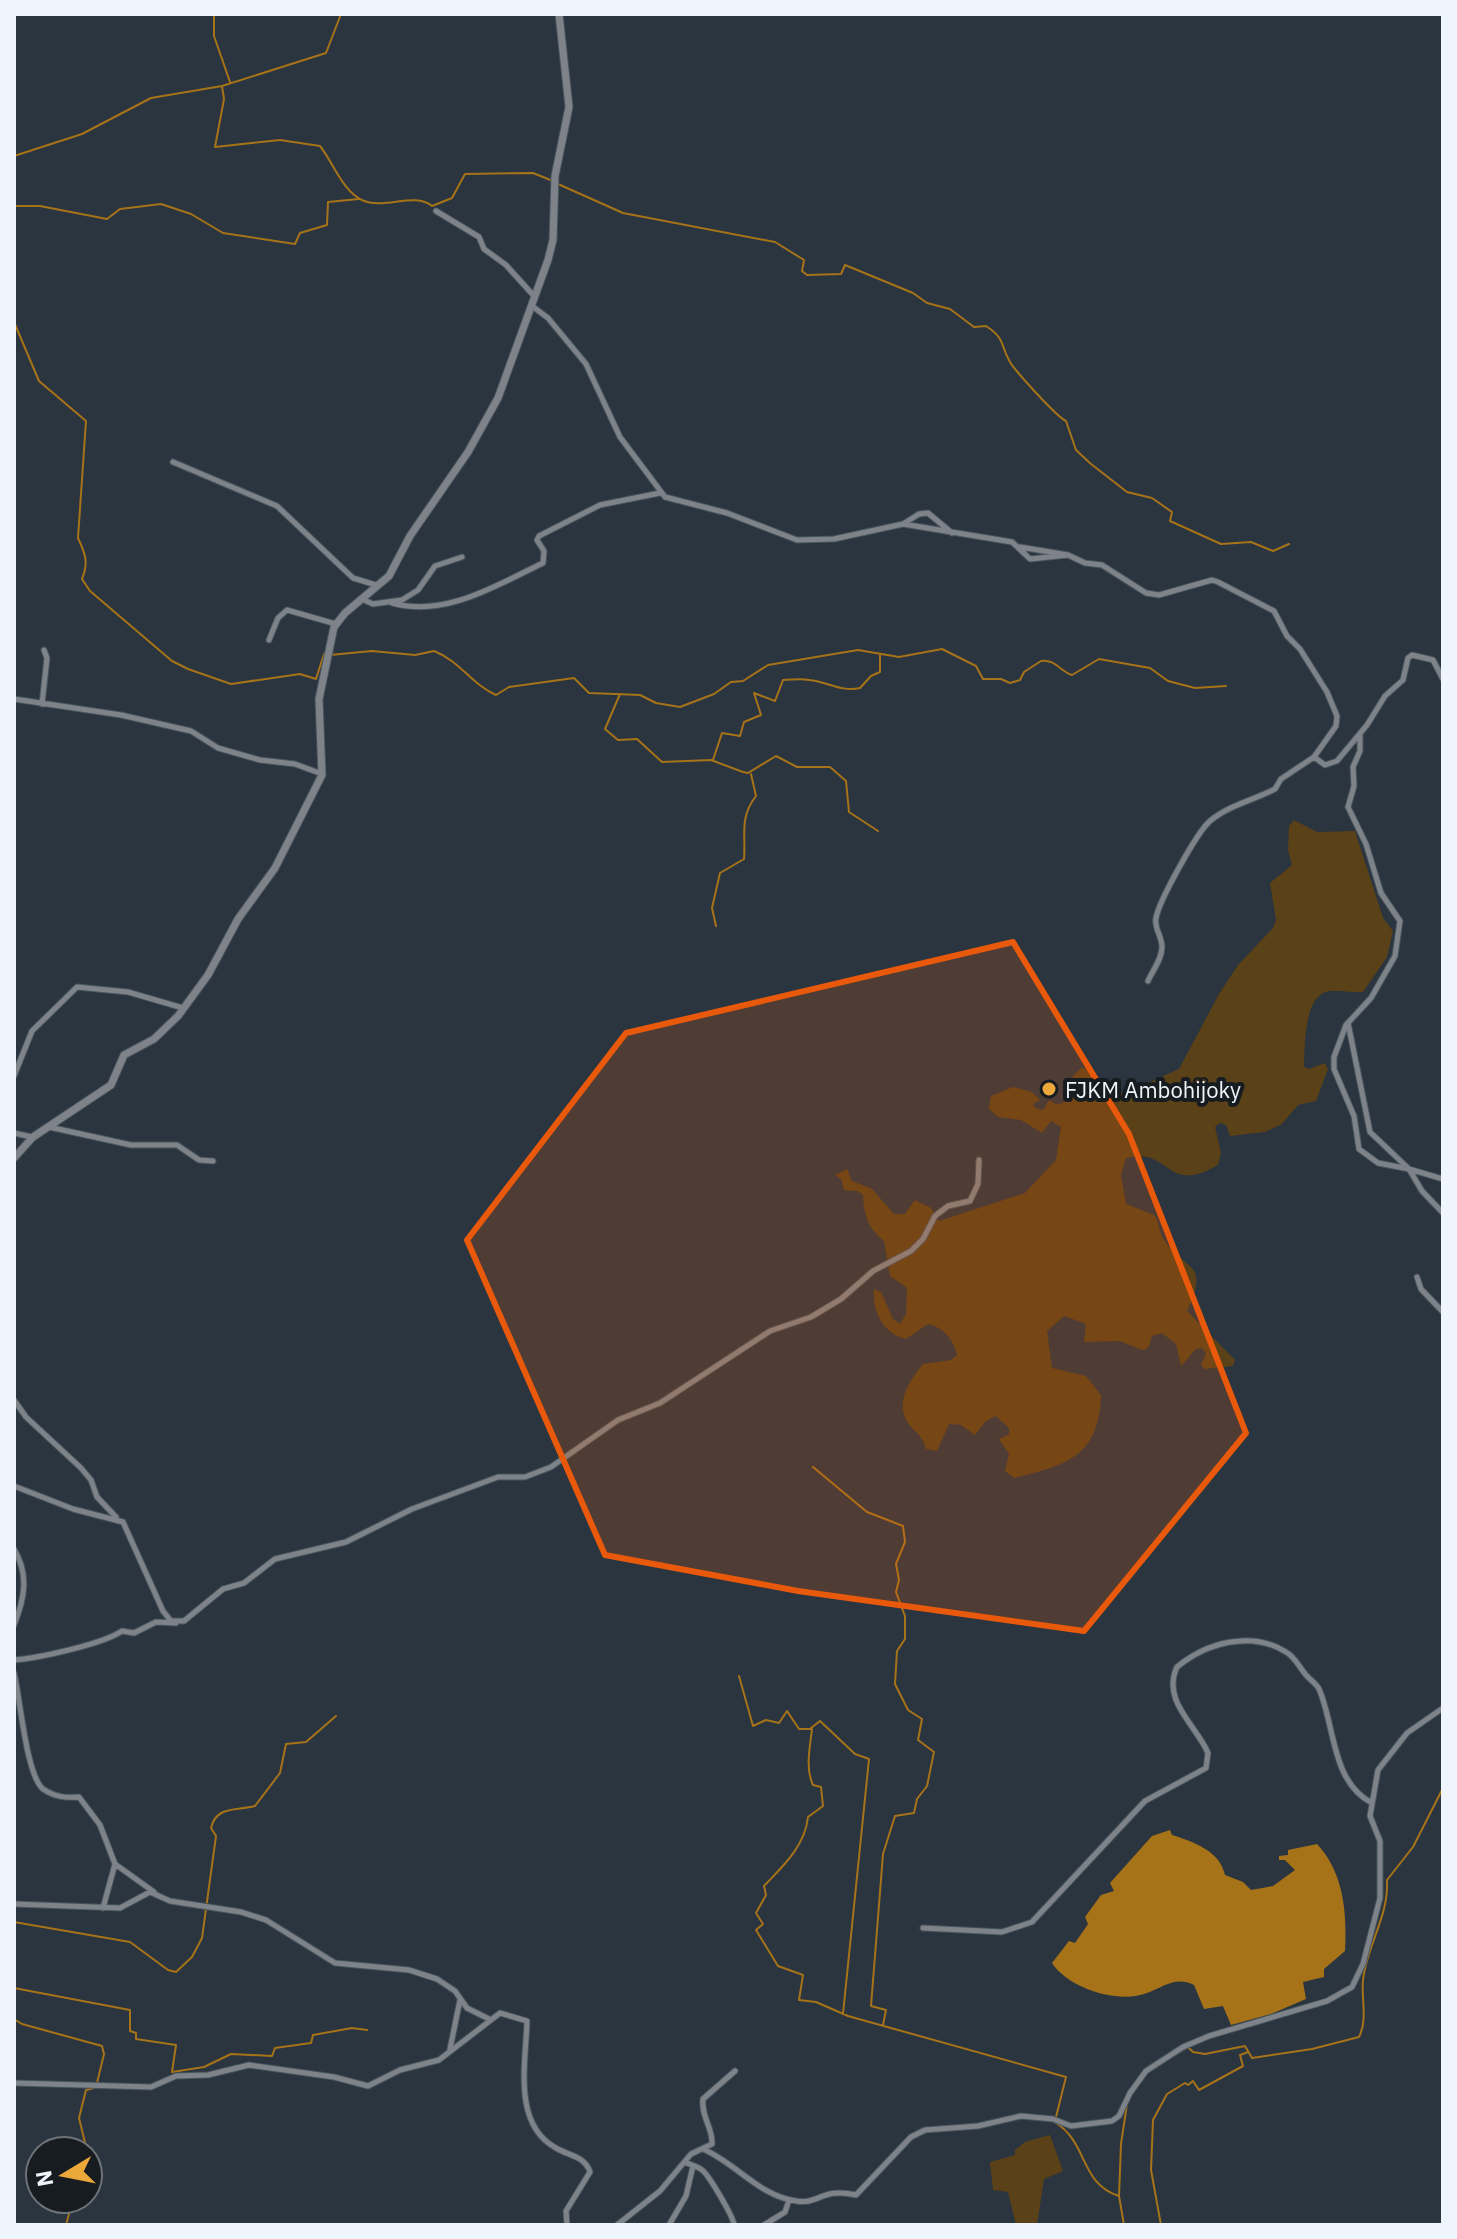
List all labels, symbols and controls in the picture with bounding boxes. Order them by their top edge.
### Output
place label: FJKM Ambohijoky [1065,1075,1241,1104]
marker: FJKM Ambohijoky [1040,1080,1058,1098]
north arrow [24,2135,104,2215]
text: N [28,2168,59,2189]

